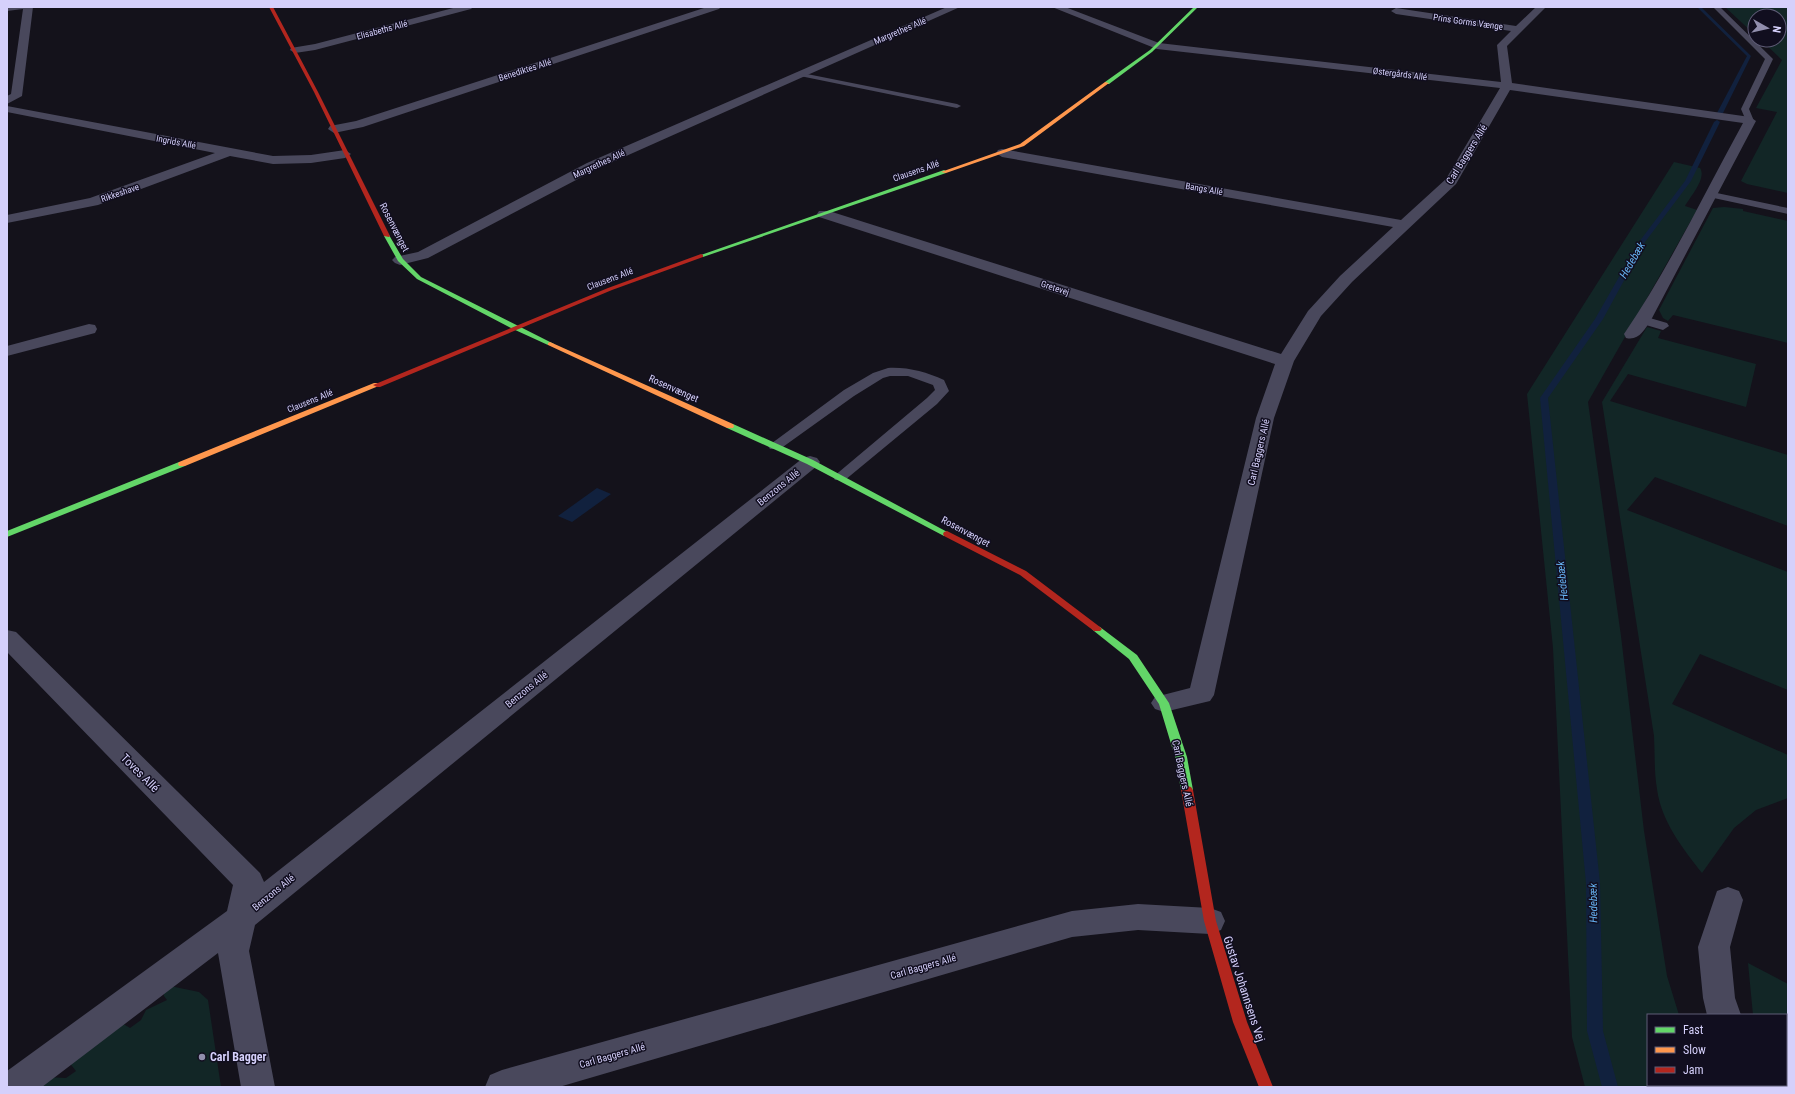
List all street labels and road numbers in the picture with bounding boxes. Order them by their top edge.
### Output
street label: Prins Gorms Vænge [1432,12,1504,32]
street label: Margrethes Allé [872,15,928,47]
street label: Elisabeths Allé [355,18,409,42]
street label: Benediktes Allé [497,57,553,83]
street label: Østergårds Allé [1372,66,1428,82]
street label: Carl Baggers Allé [1444,122,1489,186]
street label: Ingrids Allé [155,133,197,151]
street label: Margrethes Allé [571,148,627,180]
street label: Clausens Allé [892,158,940,184]
street label: Bangs Allé [1185,181,1223,197]
street label: Rikkeshave [100,182,140,204]
street label: Rosenvænget [378,201,412,254]
street label: Clausens Allé [586,266,634,292]
street label: Gretevej [1040,279,1070,297]
street label: Rosenvænget [647,373,700,404]
street label: Clausens Allé [286,387,334,415]
street label: Carl Baggers Allé [1245,418,1272,486]
street label: Benzons Allé [755,467,802,508]
street label: Rosenvænget [940,514,992,549]
street label: Benzons Allé [503,669,550,710]
street label: Carl Baggers Allé [1170,739,1195,808]
street label: Toves Allé [118,751,162,795]
street label: Benzons Allé [250,872,297,913]
street label: Gustav Johannsens Vej [1220,934,1268,1044]
street label: Carl Baggers Allé [889,952,958,981]
street label: Carl Baggers Allé [578,1041,647,1070]

